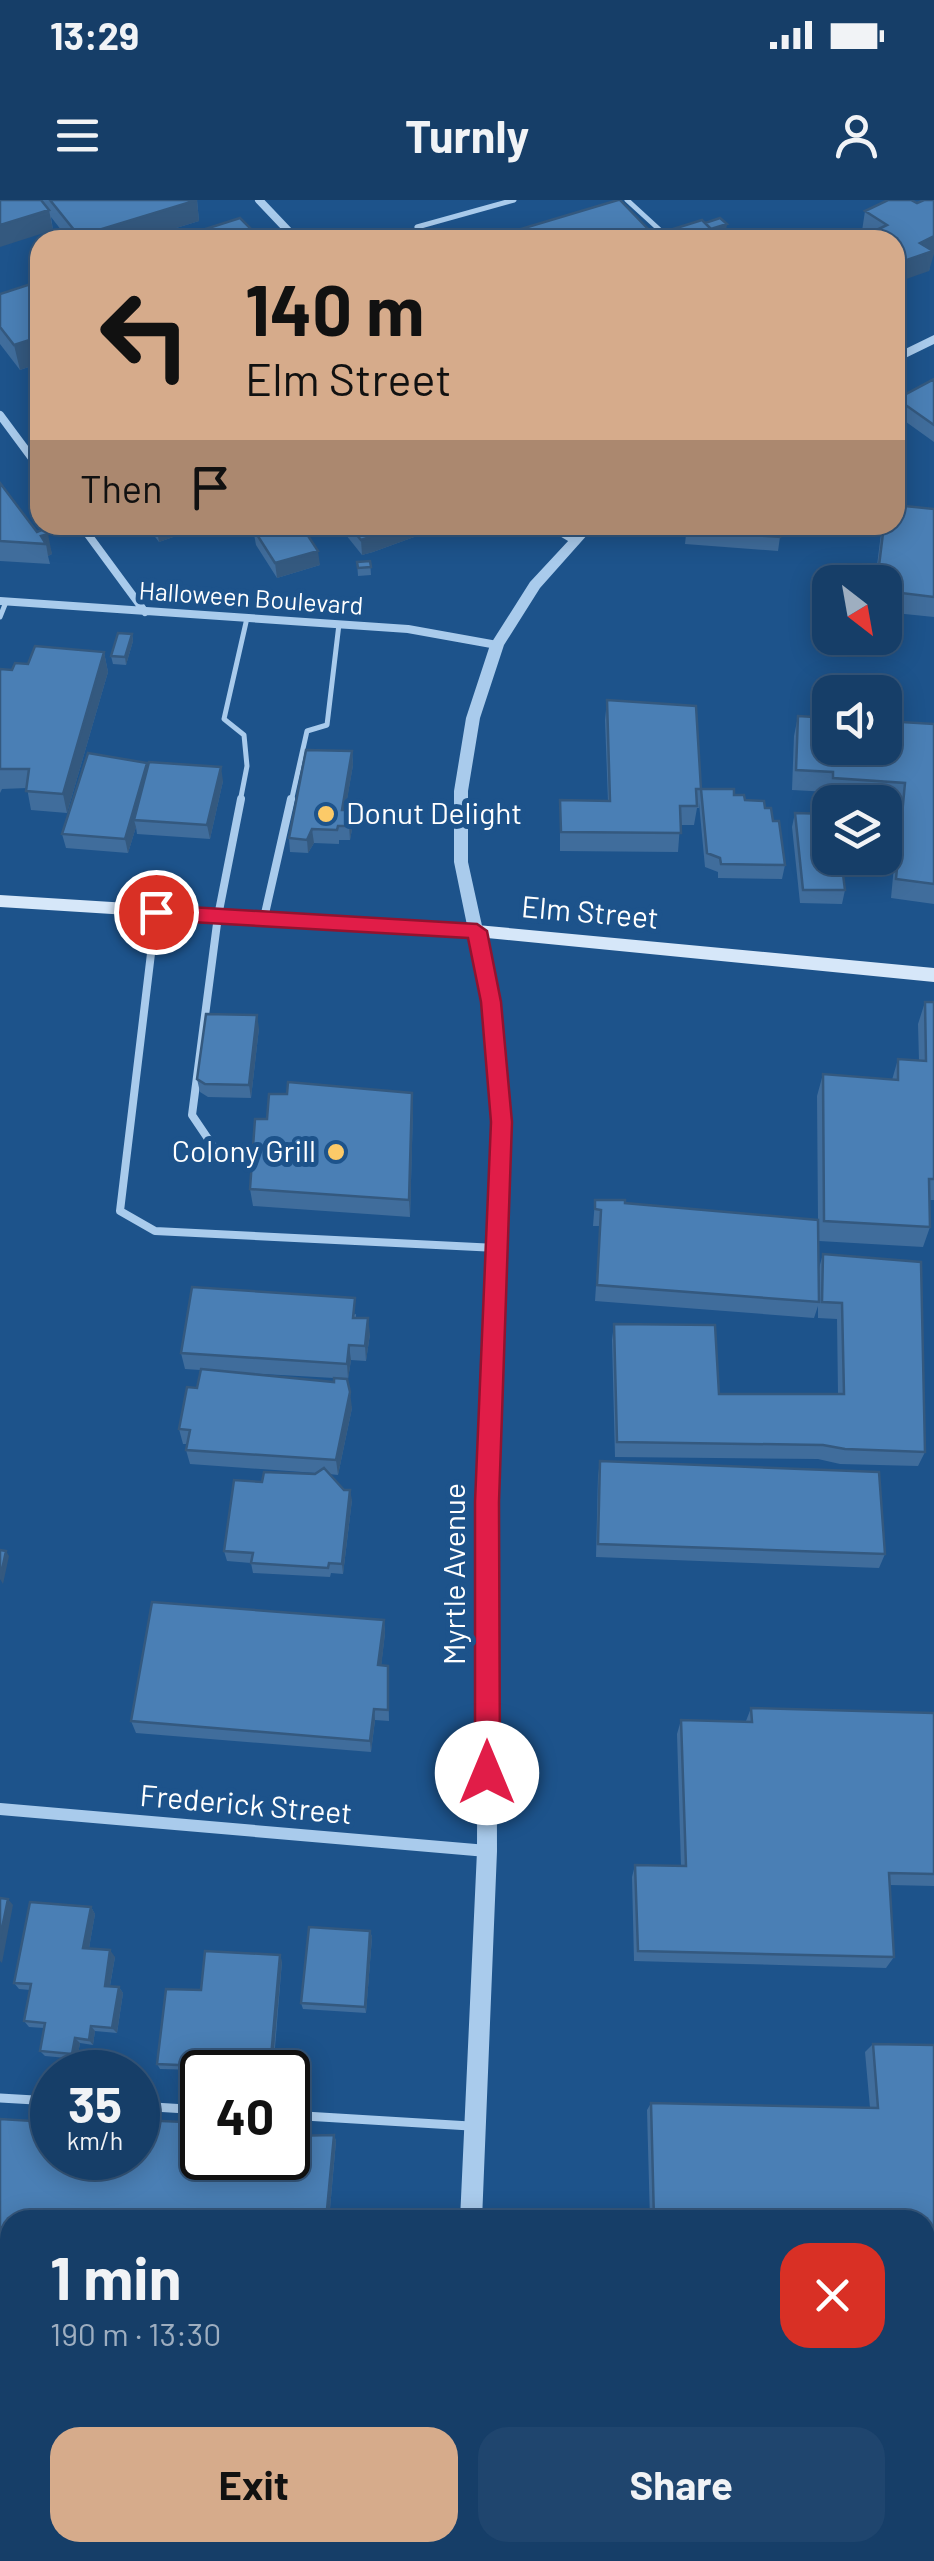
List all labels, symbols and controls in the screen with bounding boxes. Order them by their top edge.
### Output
text: 13:29 [50,12,139,58]
icon: menu [50,108,105,163]
text: Turnly [405,108,529,162]
icon: person [829,108,884,163]
text: 140 m [245,266,424,350]
icon: left [80,270,210,400]
text: Elm Street [245,351,452,405]
icon: arrive [183,460,238,515]
text: Then [80,465,163,511]
north arrow [812,565,902,655]
map controls [812,565,902,875]
street label: Halloween Boulevard [138,574,364,620]
button: sound [812,675,902,765]
button: layers [812,785,902,875]
place label: Donut Delight [346,794,522,830]
marker: Donut Delight [315,803,337,825]
pin [114,870,199,955]
icon: arrive [129,885,184,940]
street label: Elm Street [520,887,660,935]
place label: Colony Grill [172,1132,316,1168]
marker: Colony Grill [325,1141,347,1163]
street label: Myrtle Avenue [435,1483,471,1665]
position arrow [435,1721,539,1825]
street label: Frederick Street [139,1776,354,1830]
speed limit sign: 40 [180,2050,310,2180]
text: 35 [68,2073,122,2133]
text: km/h [67,2125,123,2155]
text: 1 min [50,2240,181,2312]
button: close [780,2243,885,2348]
text: 190 m · 13:30 [50,2314,221,2352]
button: Exit [50,2427,458,2542]
button: Share [478,2427,885,2542]

